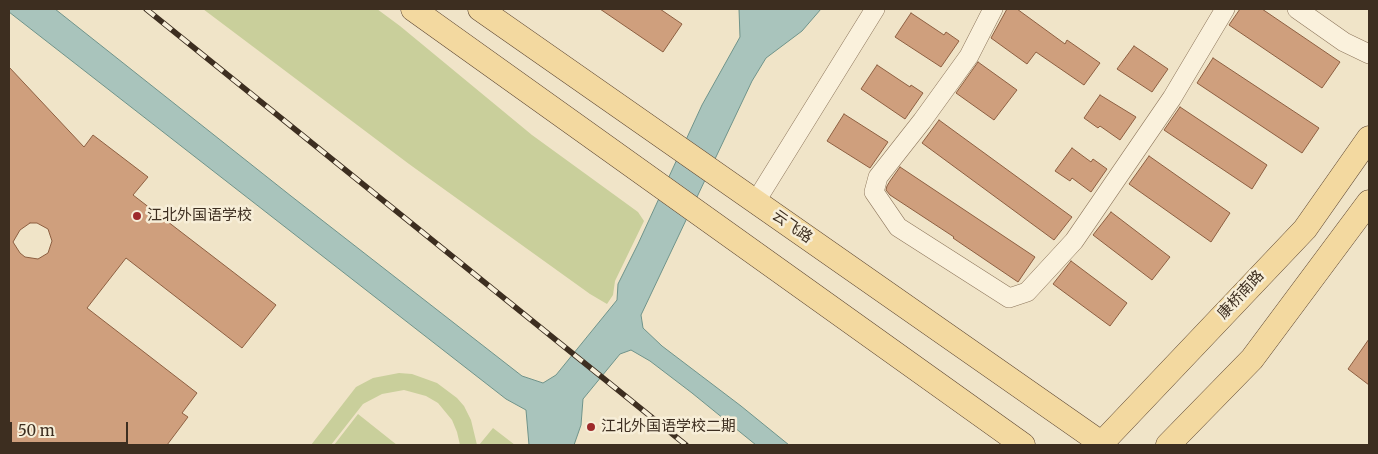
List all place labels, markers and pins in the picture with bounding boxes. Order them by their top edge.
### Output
place label: 江北外国语学校 [147,207,252,225]
marker: 江北外国语学校 [131,210,143,222]
place label: 江北外国语学校二期 [601,418,736,436]
marker: 江北外国语学校二期 [585,421,597,433]

